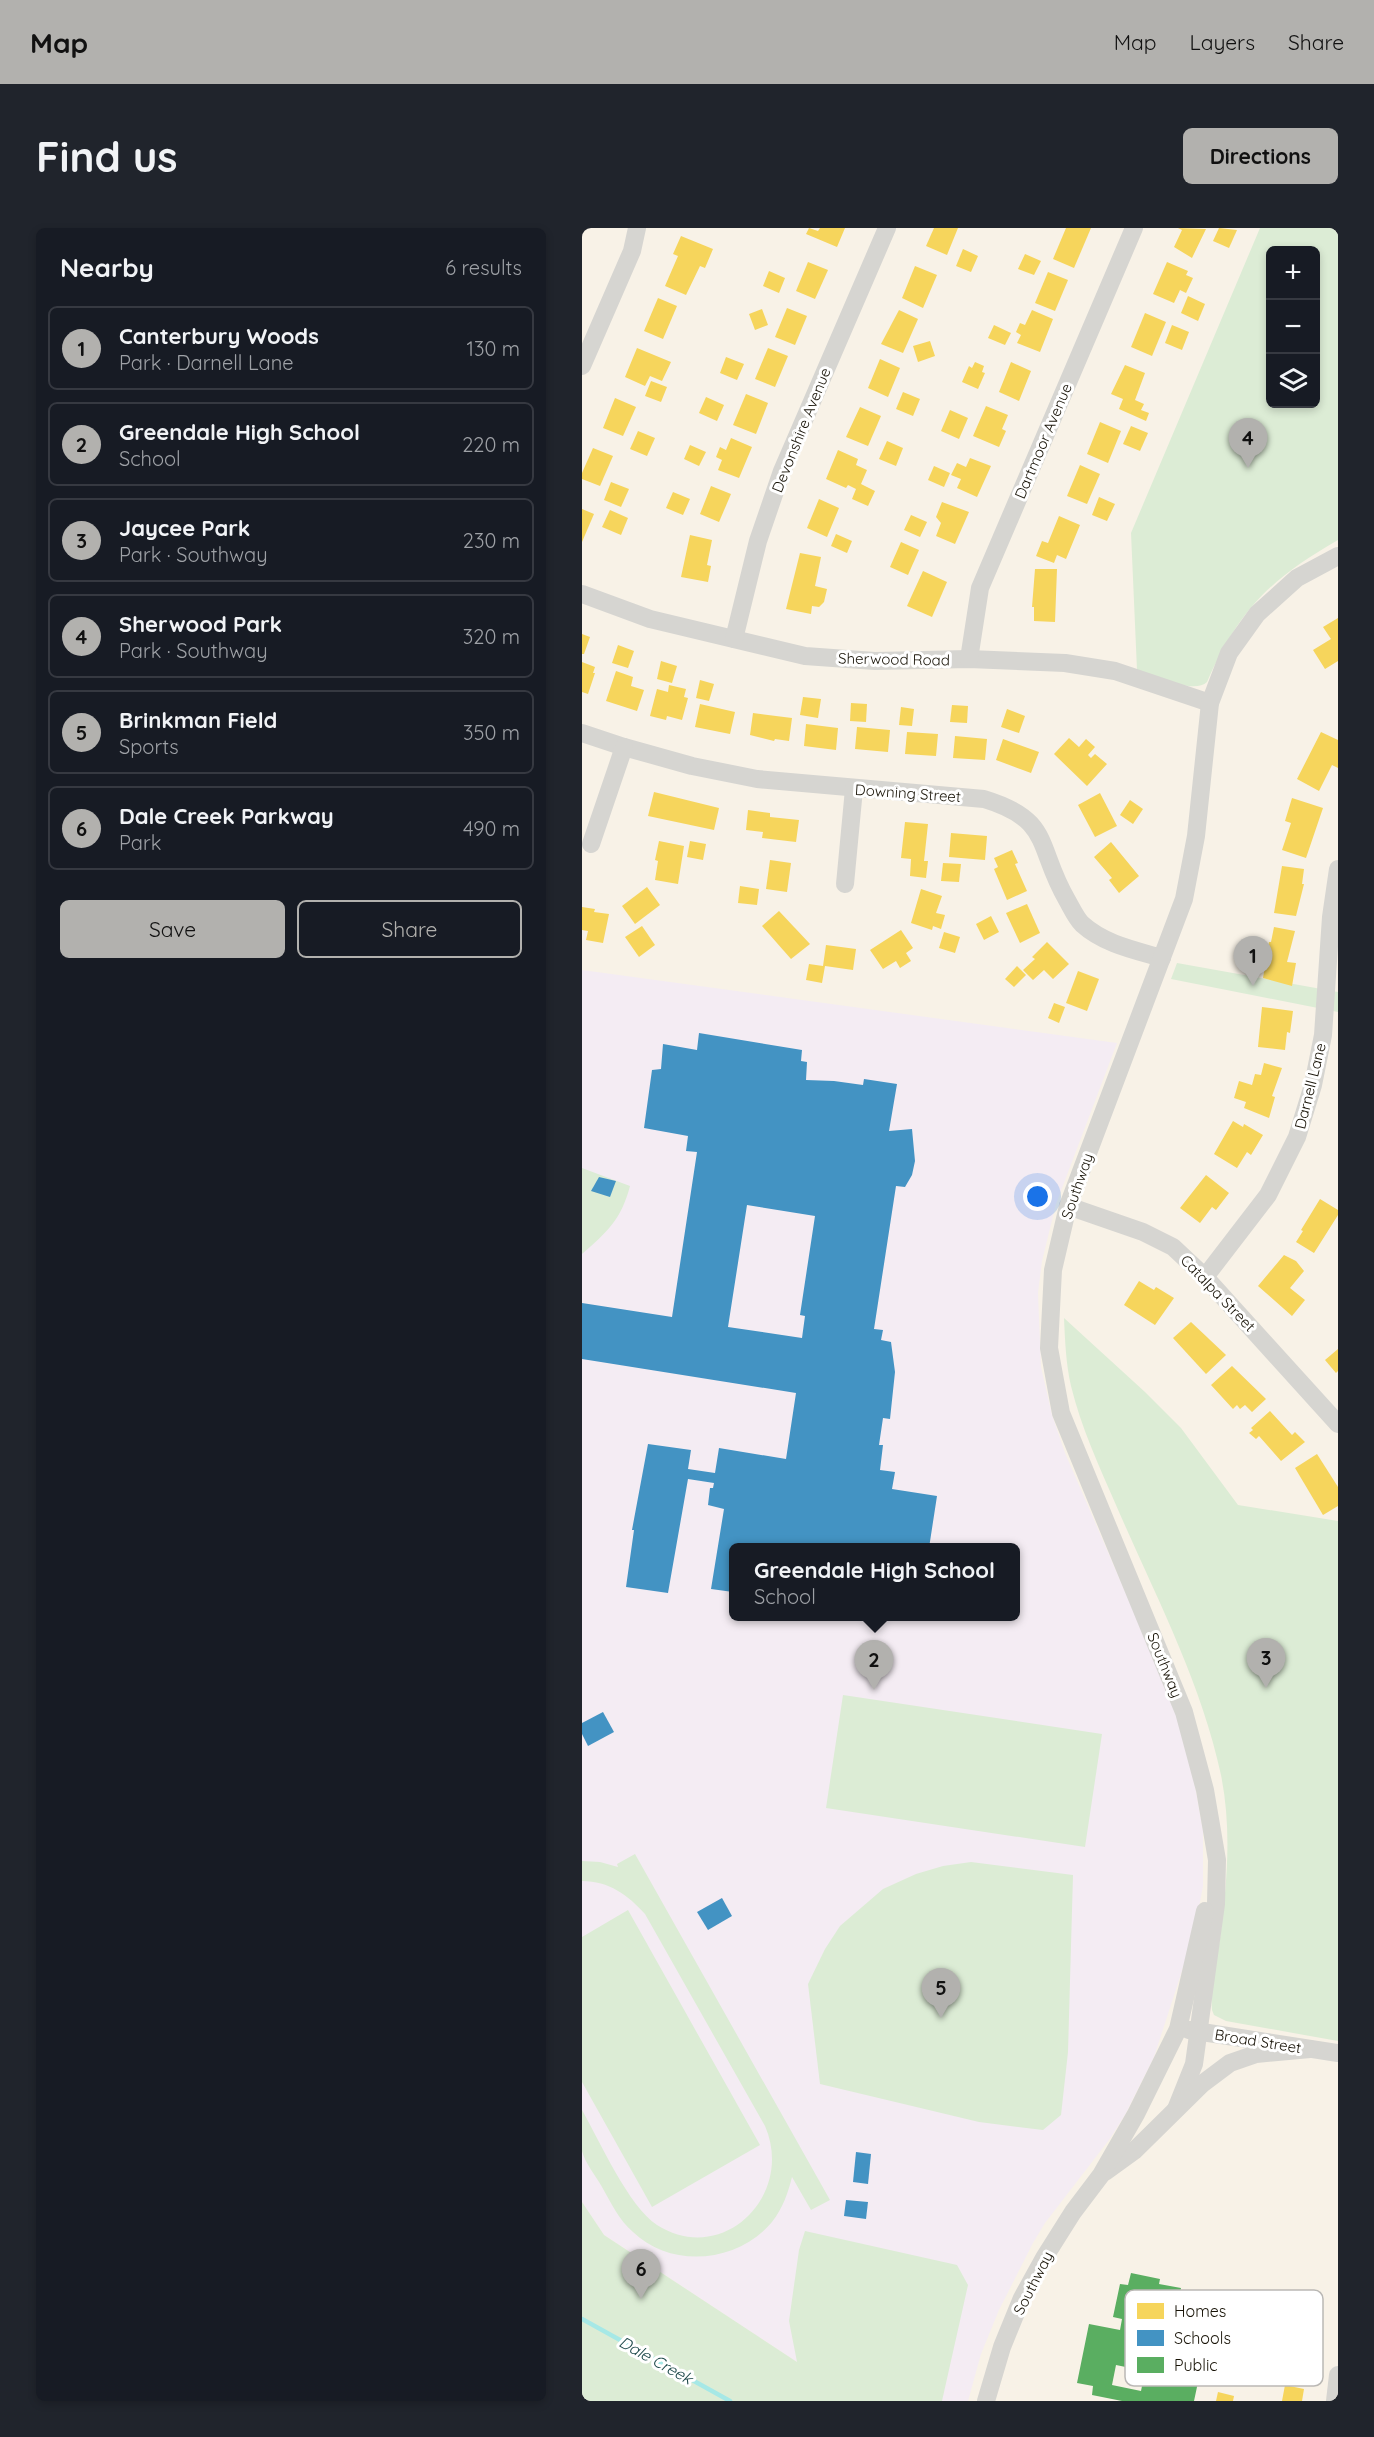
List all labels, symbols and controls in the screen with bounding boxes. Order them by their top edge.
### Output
text: Map [30,25,88,60]
text: Map [1114,29,1157,55]
text: Layers [1190,29,1255,55]
text: Share [1288,29,1344,55]
button: Directions [1183,128,1338,184]
text: Find us [36,130,178,183]
map controls [1266,246,1320,408]
button: + [1266,246,1320,300]
text: Nearby [60,251,154,284]
text: 6 results [445,255,522,280]
button: − [1266,300,1320,354]
text: Canterbury Woods [119,322,319,350]
text: 1 [78,336,85,361]
text: 130 m [467,336,520,361]
text: Park · Darnell Lane [119,350,294,375]
button: layers [1266,354,1320,408]
street label: Devonshire Avenue [767,365,835,495]
street label: Dartmoor Avenue [1010,380,1076,502]
text: Greendale High School [119,418,360,446]
pin: 4 [1228,418,1268,468]
text: 2 [76,432,87,457]
text: 220 m [462,432,520,457]
text: School [119,446,181,471]
text: Jaycee Park [119,514,250,542]
text: 3 [76,528,87,553]
text: 230 m [463,528,520,553]
text: Park · Southway [119,542,268,567]
text: Sherwood Park [119,610,282,638]
text: 4 [76,624,87,649]
text: 320 m [463,624,520,649]
text: Park · Southway [119,638,268,663]
street label: Sherwood Road [838,649,950,669]
text: Brinkman Field [119,706,277,734]
text: 5 [76,720,87,745]
text: 350 m [463,720,520,745]
text: Sports [119,734,179,759]
street label: Downing Street [854,780,962,806]
text: Dale Creek Parkway [119,802,334,830]
text: 6 [76,816,87,841]
text: 490 m [463,816,520,841]
text: Park [119,830,161,855]
button: Save [60,900,285,958]
button: Share [297,900,522,958]
pin: 1 [1234,936,1272,986]
street label: Darnell Lane [1290,1041,1330,1131]
street label: Southway [1057,1150,1097,1222]
your location [1023,1182,1052,1211]
street label: Catalpa Street [1177,1251,1259,1335]
popup [729,1543,1020,1621]
text: Greendale High School [754,1556,995,1584]
text: School [754,1584,816,1609]
street label: Southway [1143,1630,1187,1700]
pin: 3 [1246,1638,1286,1688]
pin: 2 [854,1640,894,1690]
pin: 5 [922,1968,960,2018]
street label: Broad Street [1213,2025,1303,2057]
street label: Southway [1009,2248,1057,2318]
pin: 6 [622,2250,660,2299]
legend [1125,2290,1323,2386]
text: Homes [1174,2301,1226,2321]
text: Schools [1174,2328,1231,2348]
water label: Dale Creek [616,2332,698,2389]
text: Public [1174,2355,1218,2375]

